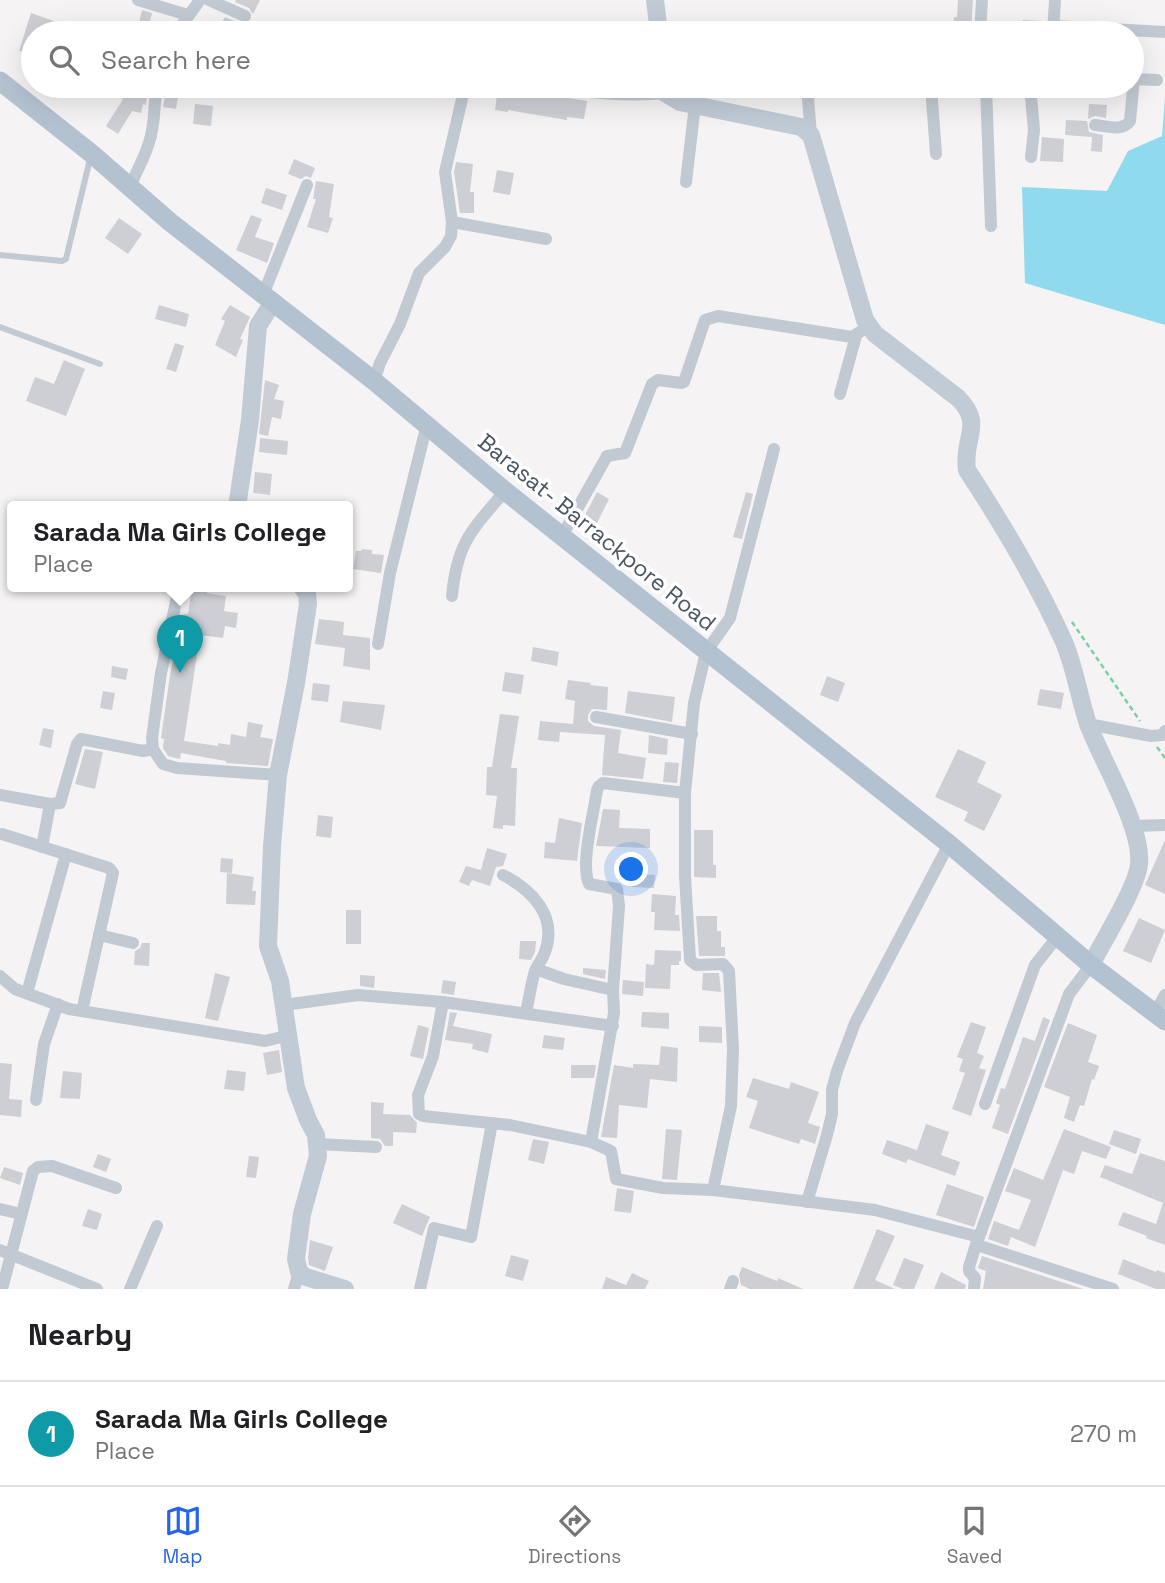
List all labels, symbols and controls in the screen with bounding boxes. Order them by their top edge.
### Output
search box [21,21,1144,98]
icon: search [45,41,83,79]
text: Search here [101,43,251,77]
street label: Barasat- Barrackpore Road [472,427,722,637]
popup [7,501,353,592]
text: Sarada Ma Girls College [34,515,326,549]
text: Place [34,549,93,579]
pin: 1 [157,615,203,673]
your location [614,852,648,886]
text: Nearby [28,1315,132,1354]
text: Sarada Ma Girls College [95,1402,388,1436]
text: 1 [46,1419,56,1449]
text: 270 m [1070,1419,1137,1449]
text: Place [95,1436,155,1466]
tab: Map [163,1502,202,1569]
tab: Directions [528,1502,621,1569]
tab: Saved [947,1502,1002,1569]

